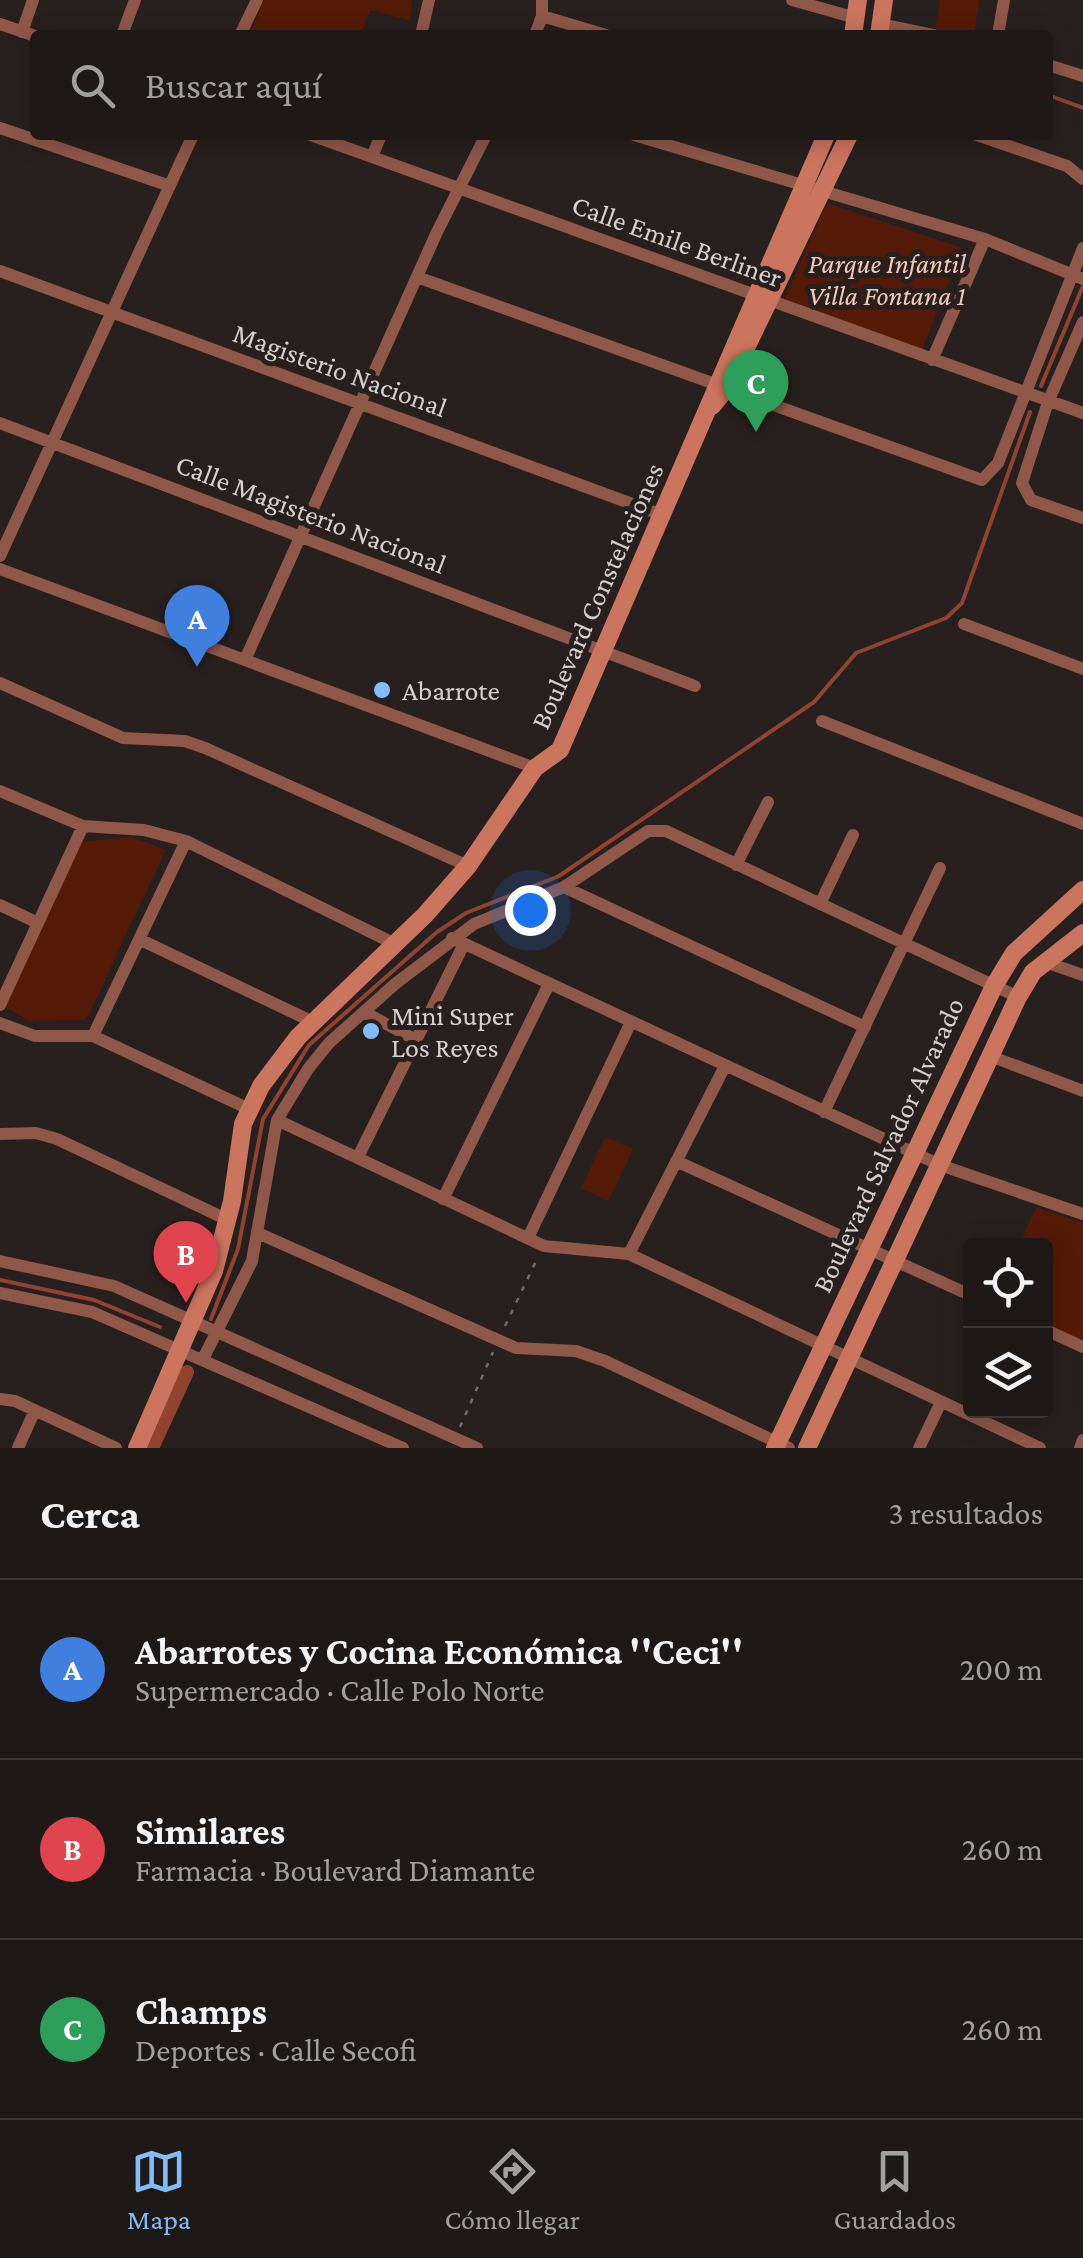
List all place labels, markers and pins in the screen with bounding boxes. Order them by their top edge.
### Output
pin: C [724,350,788,432]
pin: A [164,584,230,667]
place label: Abarrote [402,675,500,706]
marker: Abarrote [371,679,393,701]
place label: Mini Super Los Reyes [391,1000,514,1063]
marker: Mini Super Los Reyes [360,1020,382,1042]
pin: B [154,1220,218,1303]

